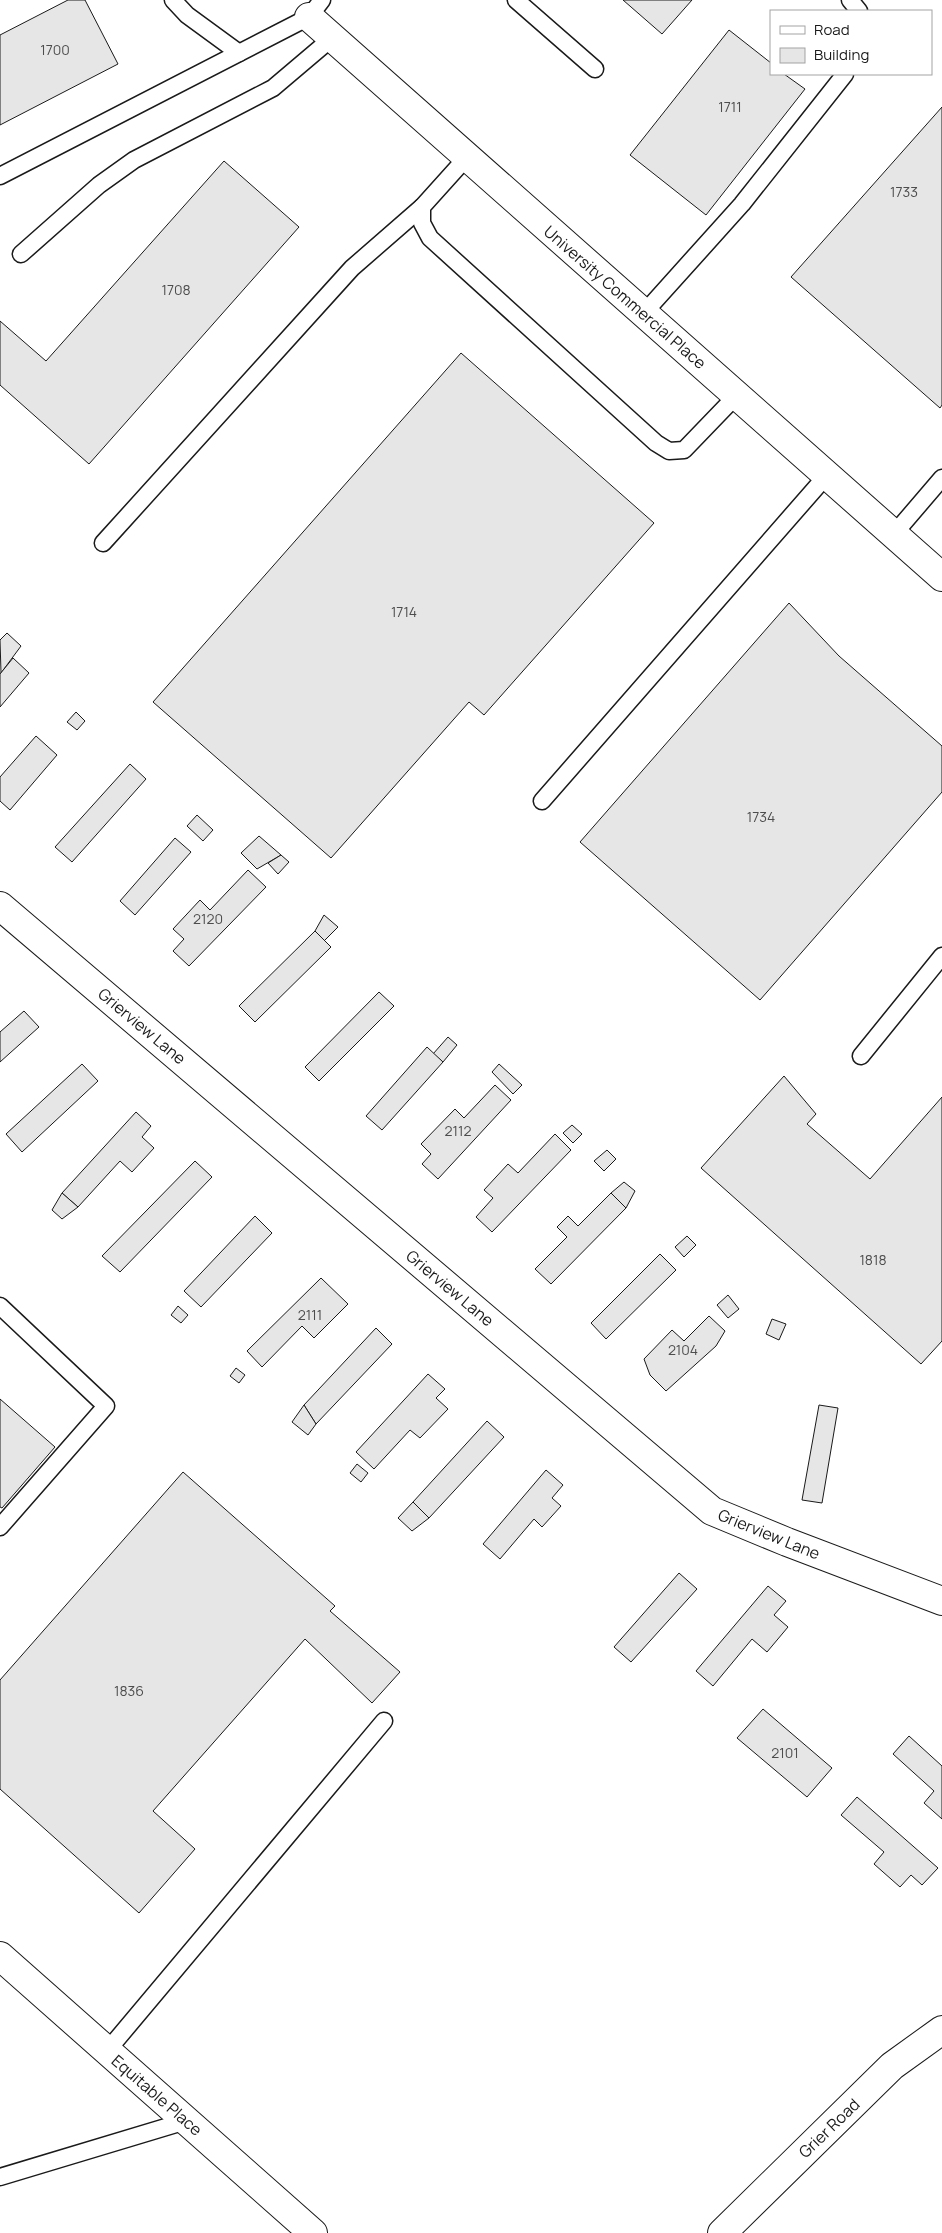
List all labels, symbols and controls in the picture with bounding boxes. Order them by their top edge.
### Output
legend [770,10,932,75]
text: Road [814,19,850,40]
house number: 1700 [40,40,70,59]
text: Building [814,44,869,65]
house number: 1711 [718,97,742,116]
house number: 1733 [890,182,918,201]
street label: University Commercial Place [539,220,711,374]
house number: 1708 [161,280,191,299]
house number: 1714 [391,602,417,621]
house number: 1734 [747,807,775,826]
house number: 2120 [193,909,223,928]
street label: Grierview Lane [94,983,190,1069]
house number: 2112 [445,1121,471,1140]
street label: Grierview Lane [402,1245,498,1331]
house number: 1818 [859,1250,887,1269]
house number: 2111 [298,1305,322,1324]
house number: 2104 [668,1340,698,1359]
street label: Grierview Lane [715,1504,823,1564]
house number: 1836 [114,1681,144,1700]
house number: 2101 [771,1743,799,1762]
street label: Equitable Place [107,2050,207,2140]
street label: Grier Road [794,2093,864,2163]

